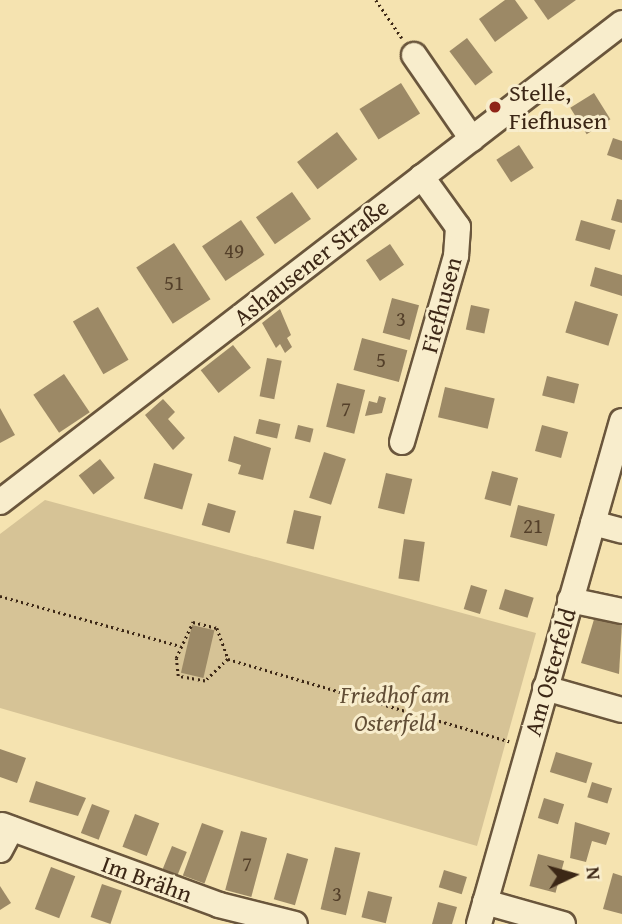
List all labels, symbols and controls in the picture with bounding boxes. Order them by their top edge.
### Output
place label: Stelle, Fiefhusen [509,79,607,135]
marker: Stelle, Fiefhusen [487,99,503,115]
street label: Ashausener Straße [228,192,394,332]
house number: 49 [224,238,244,264]
street label: Fiefhusen [414,254,468,356]
house number: 51 [164,270,184,296]
house number: 3 [396,306,406,332]
house number: 5 [376,347,386,373]
house number: 7 [341,396,351,422]
house number: 21 [523,513,543,539]
street label: Am Osterfeld [518,605,582,739]
park label: Friedhof am Osterfeld [340,681,450,737]
north arrow [538,840,608,910]
street label: Im Brähn [98,849,196,909]
house number: 7 [242,851,252,877]
text: N [579,866,608,881]
house number: 3 [332,881,342,907]

